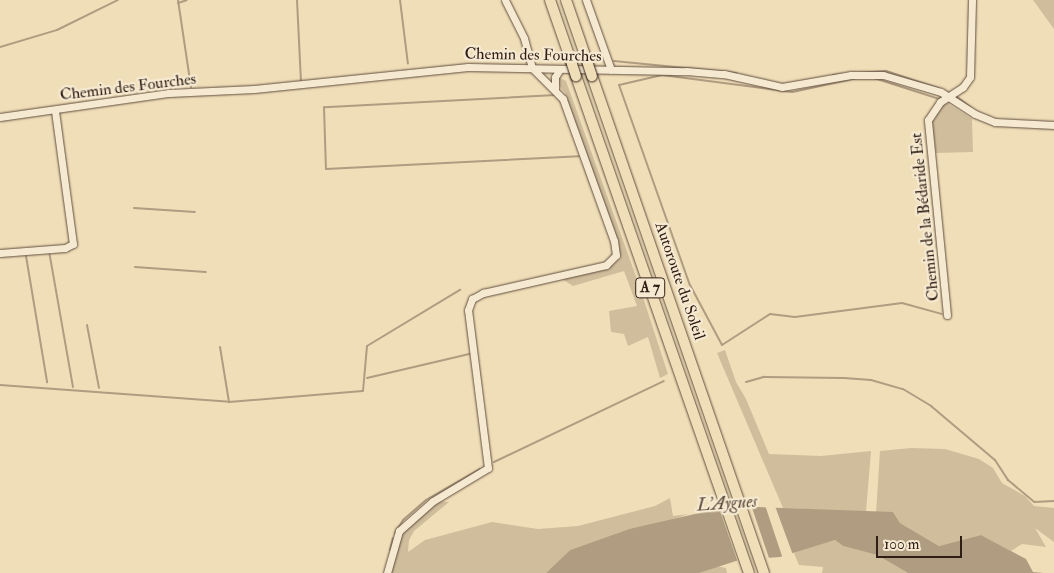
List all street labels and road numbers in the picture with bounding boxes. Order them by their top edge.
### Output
street label: Chemin des Fourches [464,44,602,66]
street label: Chemin des Fourches [59,69,197,105]
street label: Chemin de la Bédaride Est [907,132,943,302]
street label: Autoroute du Soleil [651,220,709,342]
road number: A 7 [635,276,665,300]

